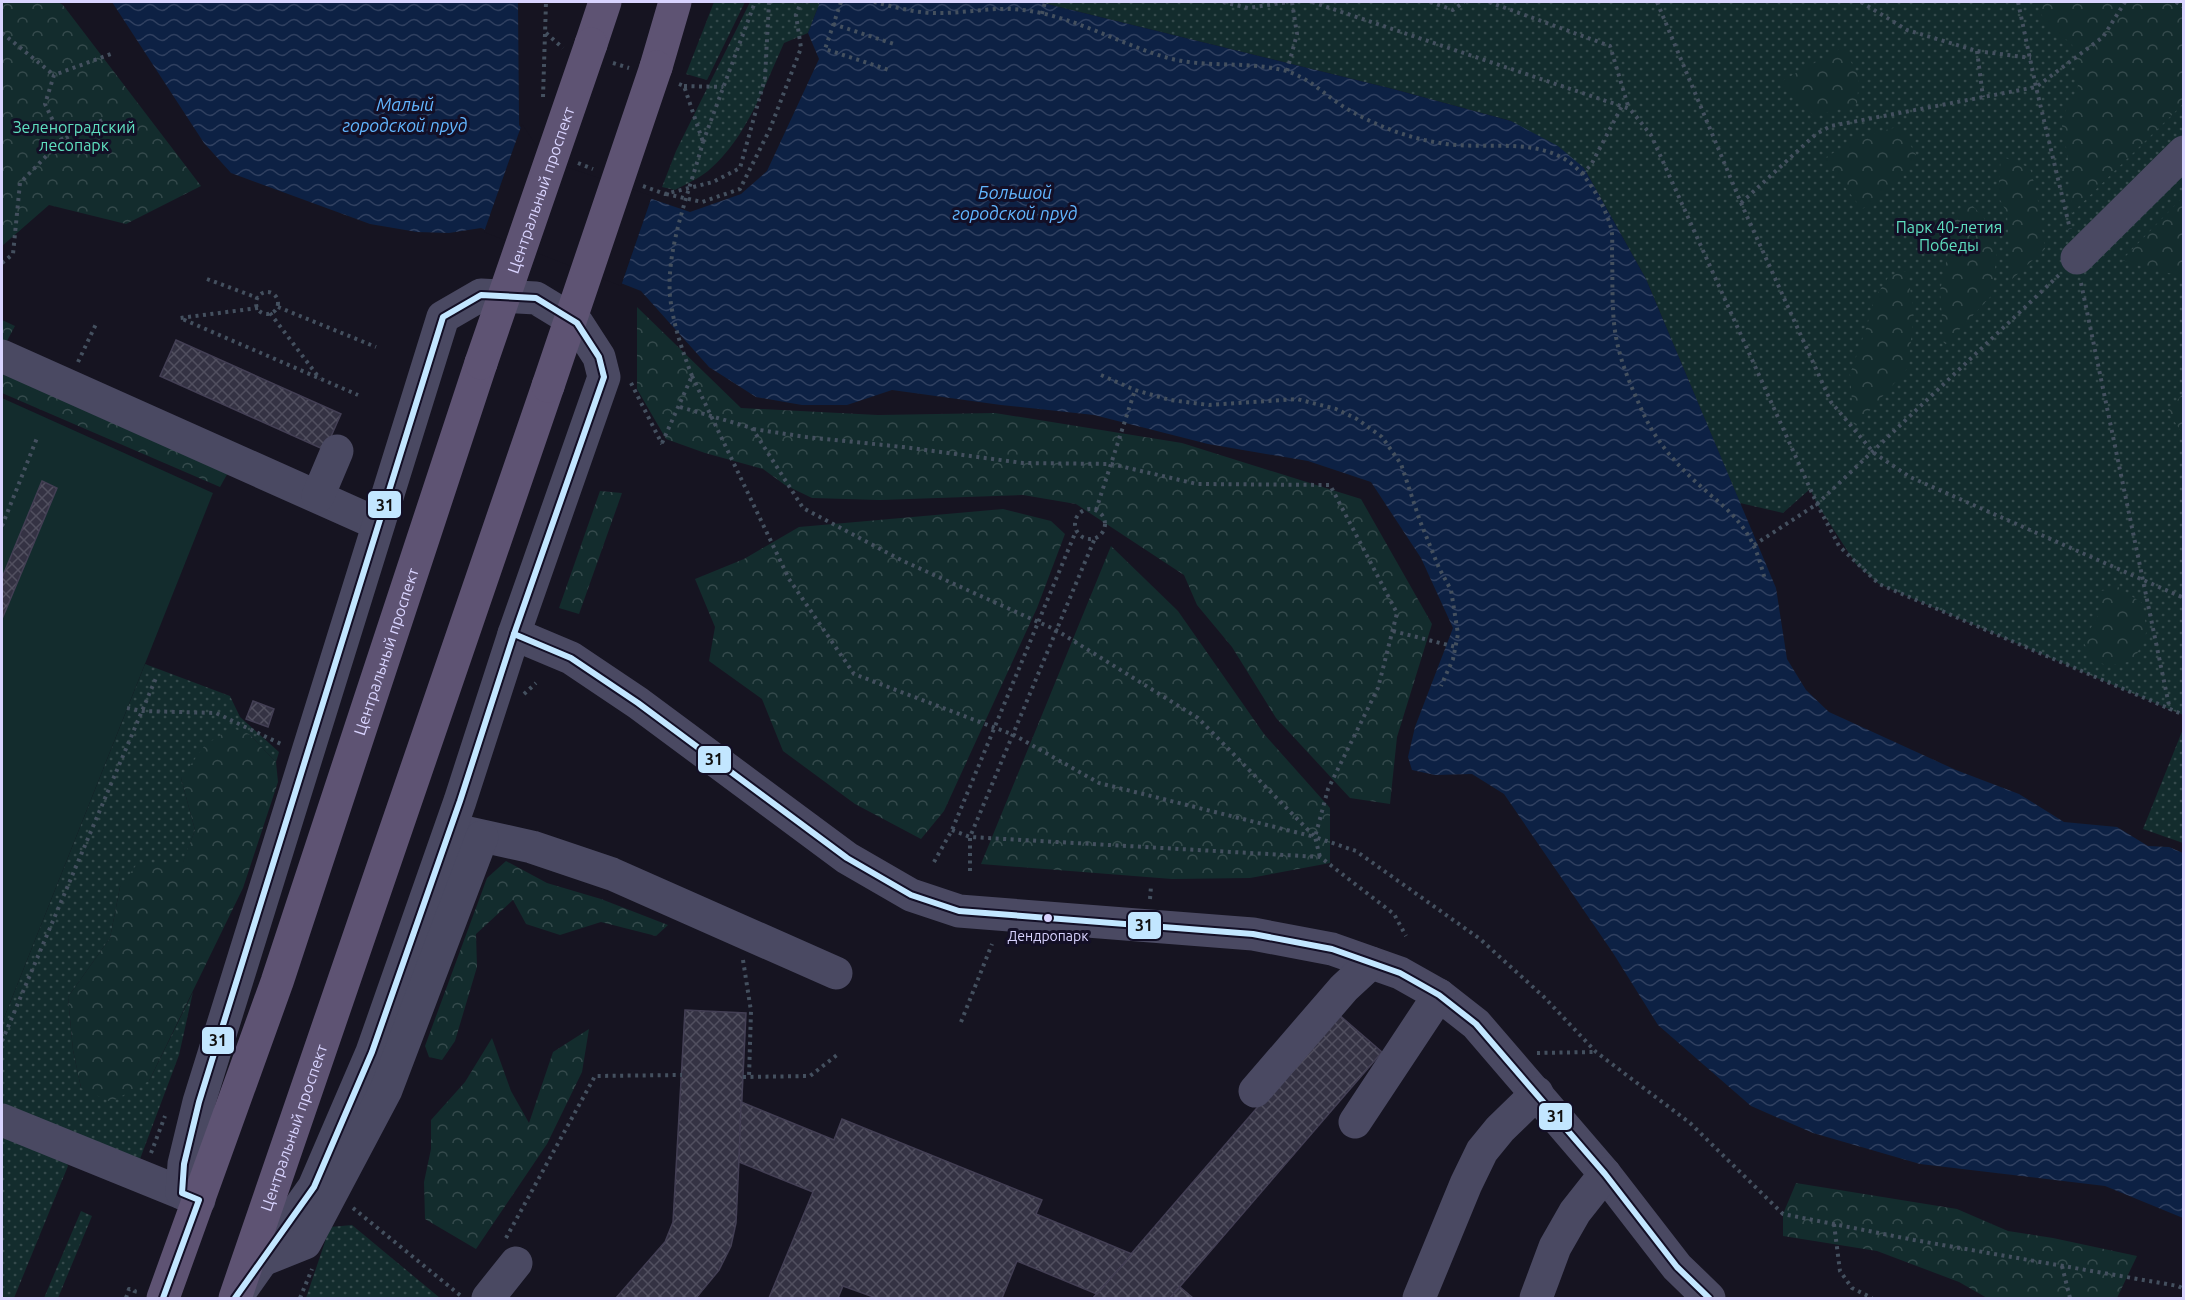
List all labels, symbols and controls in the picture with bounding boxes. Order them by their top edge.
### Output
water label: Малый городской пруд [343,94,467,135]
street label: Центральный проспект [504,104,578,276]
park label: Зеленоградский лесопарк [13,118,135,154]
water label: Большой городской пруд [953,182,1077,223]
park label: Парк 40-летия Победы [1896,218,2002,254]
line badge: 31 [367,490,402,519]
text: 31 [376,496,394,514]
street label: Центральный проспект [350,565,422,737]
line badge: 31 [697,745,732,774]
text: 31 [705,750,723,768]
line badge: 31 [1127,911,1162,940]
marker: Дендропарк [1042,912,1054,924]
text: 31 [1135,916,1153,934]
place label: Дендропарк [1008,928,1088,944]
line badge: 31 [201,1026,235,1055]
text: 31 [209,1031,227,1049]
street label: Центральный проспект [256,1042,330,1213]
line badge: 31 [1538,1102,1573,1131]
text: 31 [1547,1107,1565,1125]

